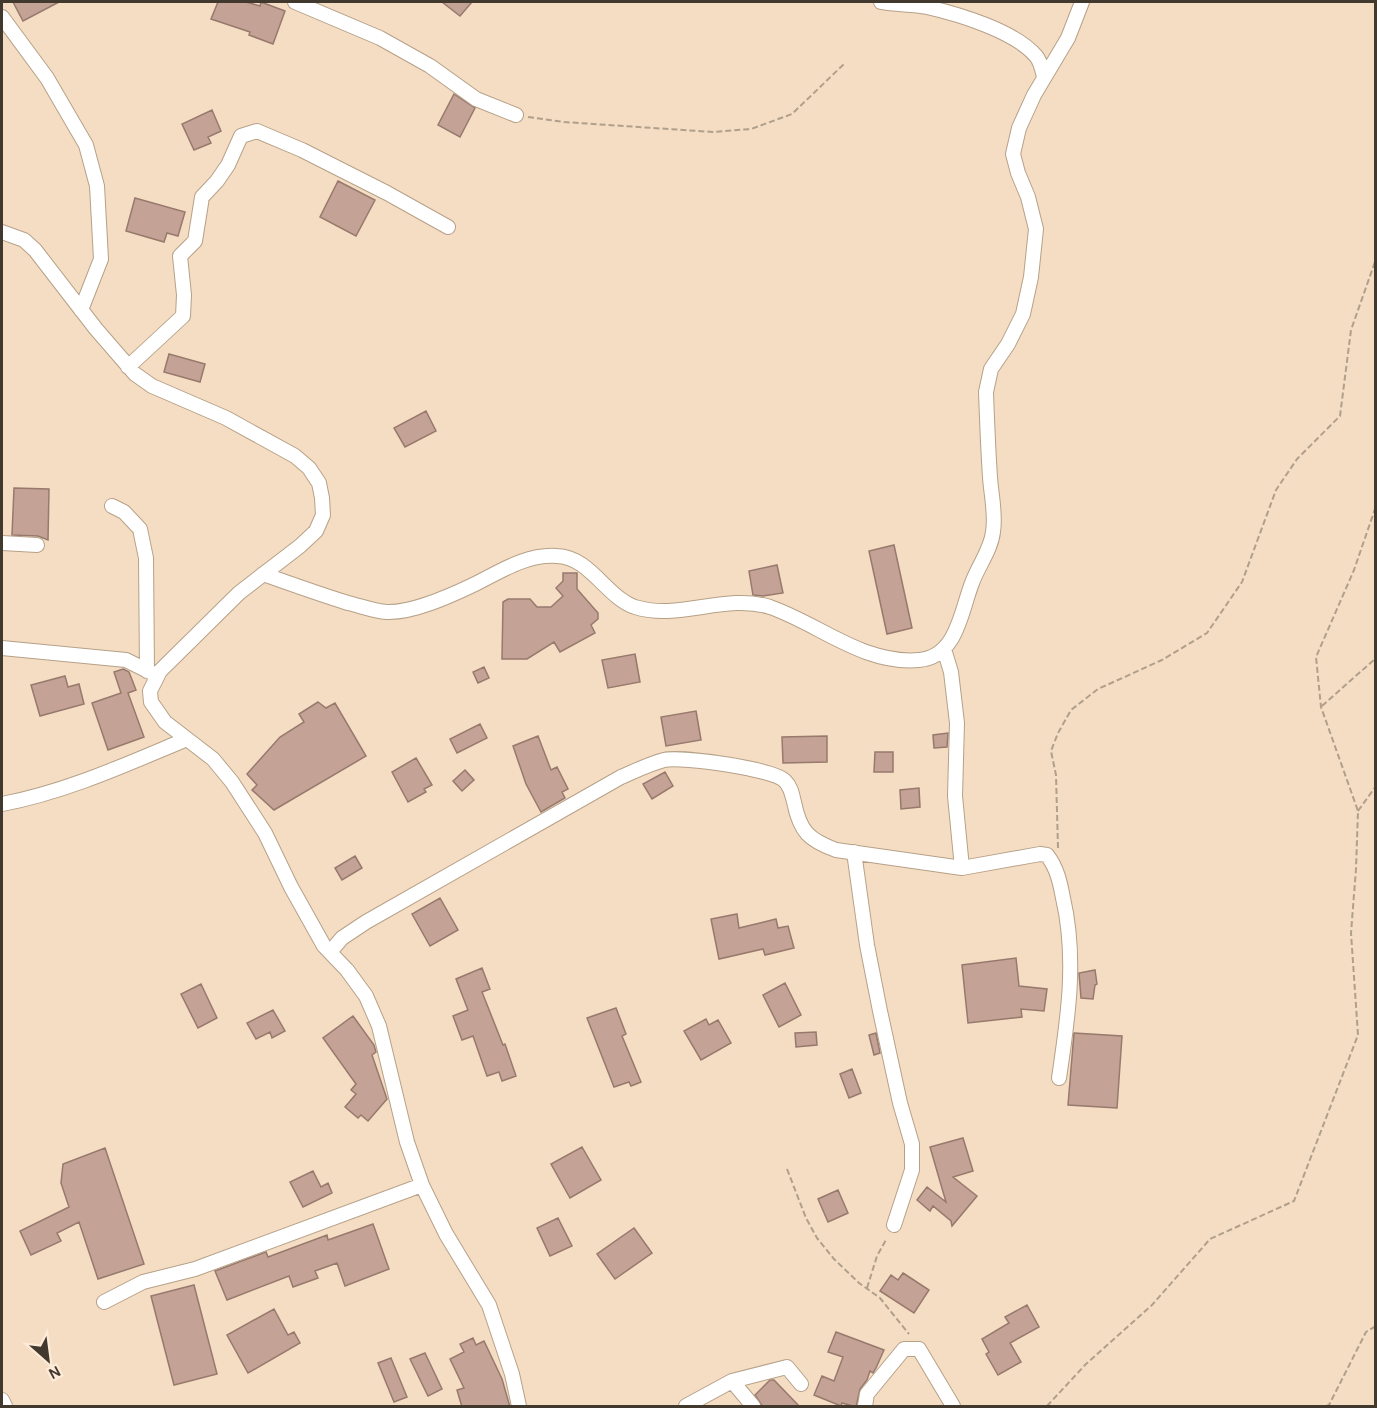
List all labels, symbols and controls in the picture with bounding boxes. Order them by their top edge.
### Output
north arrow [18,1330,78,1390]
text: N [45,1362,64,1384]

